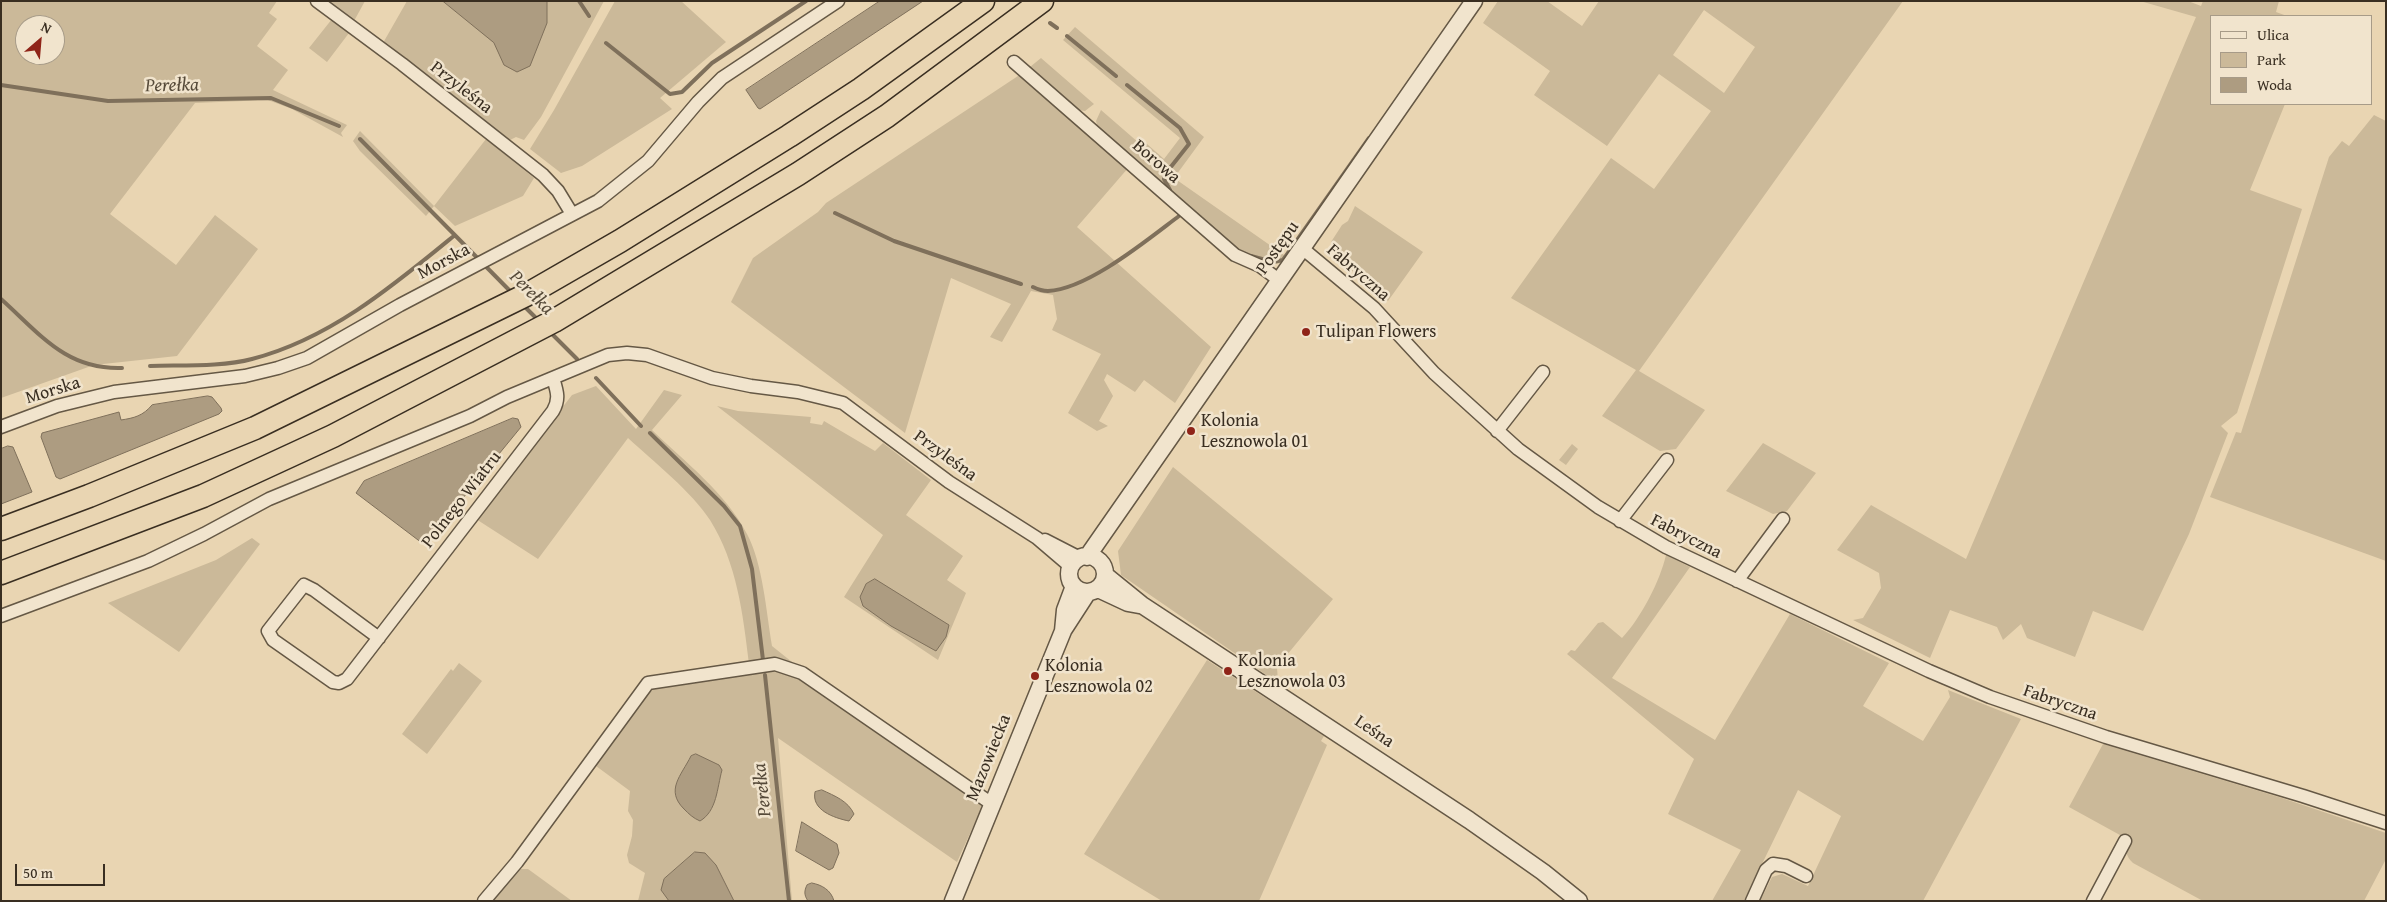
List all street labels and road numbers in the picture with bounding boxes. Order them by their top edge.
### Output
street label: Przyleśna [426,57,496,119]
street label: Borowa [1128,135,1184,189]
street label: Postępu [1252,217,1304,279]
street label: Morska [414,239,474,285]
street label: Fabryczna [1322,240,1394,306]
street label: Morska [23,372,83,410]
street label: Przyleśna [909,426,981,486]
street label: Polnego Wiatru [417,447,507,553]
street label: Fabryczna [1647,510,1725,564]
street label: Fabryczna [2020,680,2100,726]
street label: Mazowiecka [962,711,1016,805]
street label: Leśna [1350,711,1398,753]

